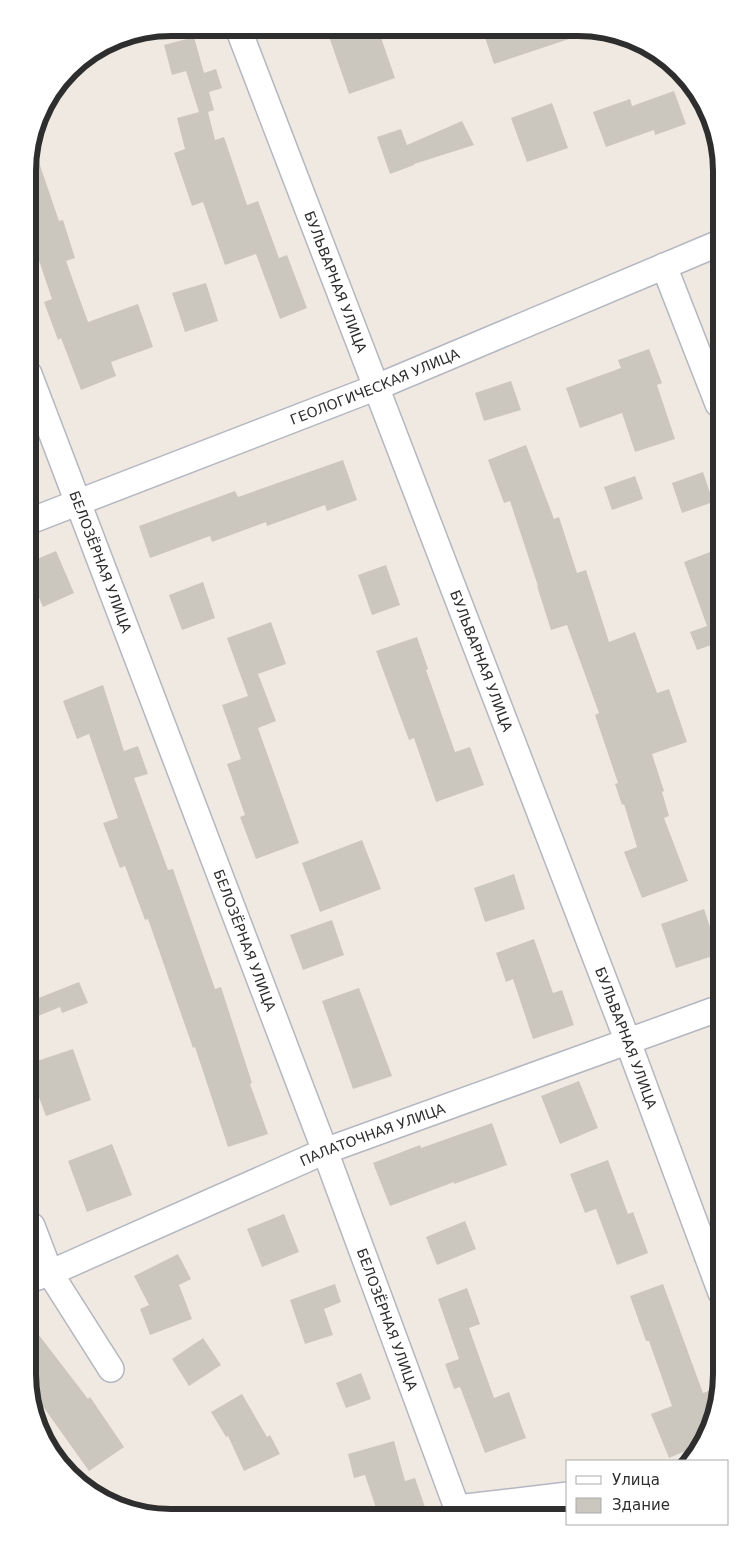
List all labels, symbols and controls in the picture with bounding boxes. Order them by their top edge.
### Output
street label: БУЛЬВАРНАЯ УЛИЦА [301,209,370,355]
street label: ГЕОЛОГИЧЕСКАЯ УЛИЦА [288,345,462,428]
street label: БЕЛОЗЁРНАЯ УЛИЦА [66,489,135,635]
street label: БУЛЬВАРНАЯ УЛИЦА [447,588,516,734]
street label: БЕЛОЗЁРНАЯ УЛИЦА [210,867,279,1014]
street label: БУЛЬВАРНАЯ УЛИЦА [592,965,660,1111]
street label: ПАЛАТОЧНАЯ УЛИЦА [297,1100,448,1169]
street label: БЕЛОЗЁРНАЯ УЛИЦА [354,1246,421,1393]
legend [566,1460,729,1525]
text: Улица [612,1471,660,1489]
text: Здание [612,1496,670,1514]

